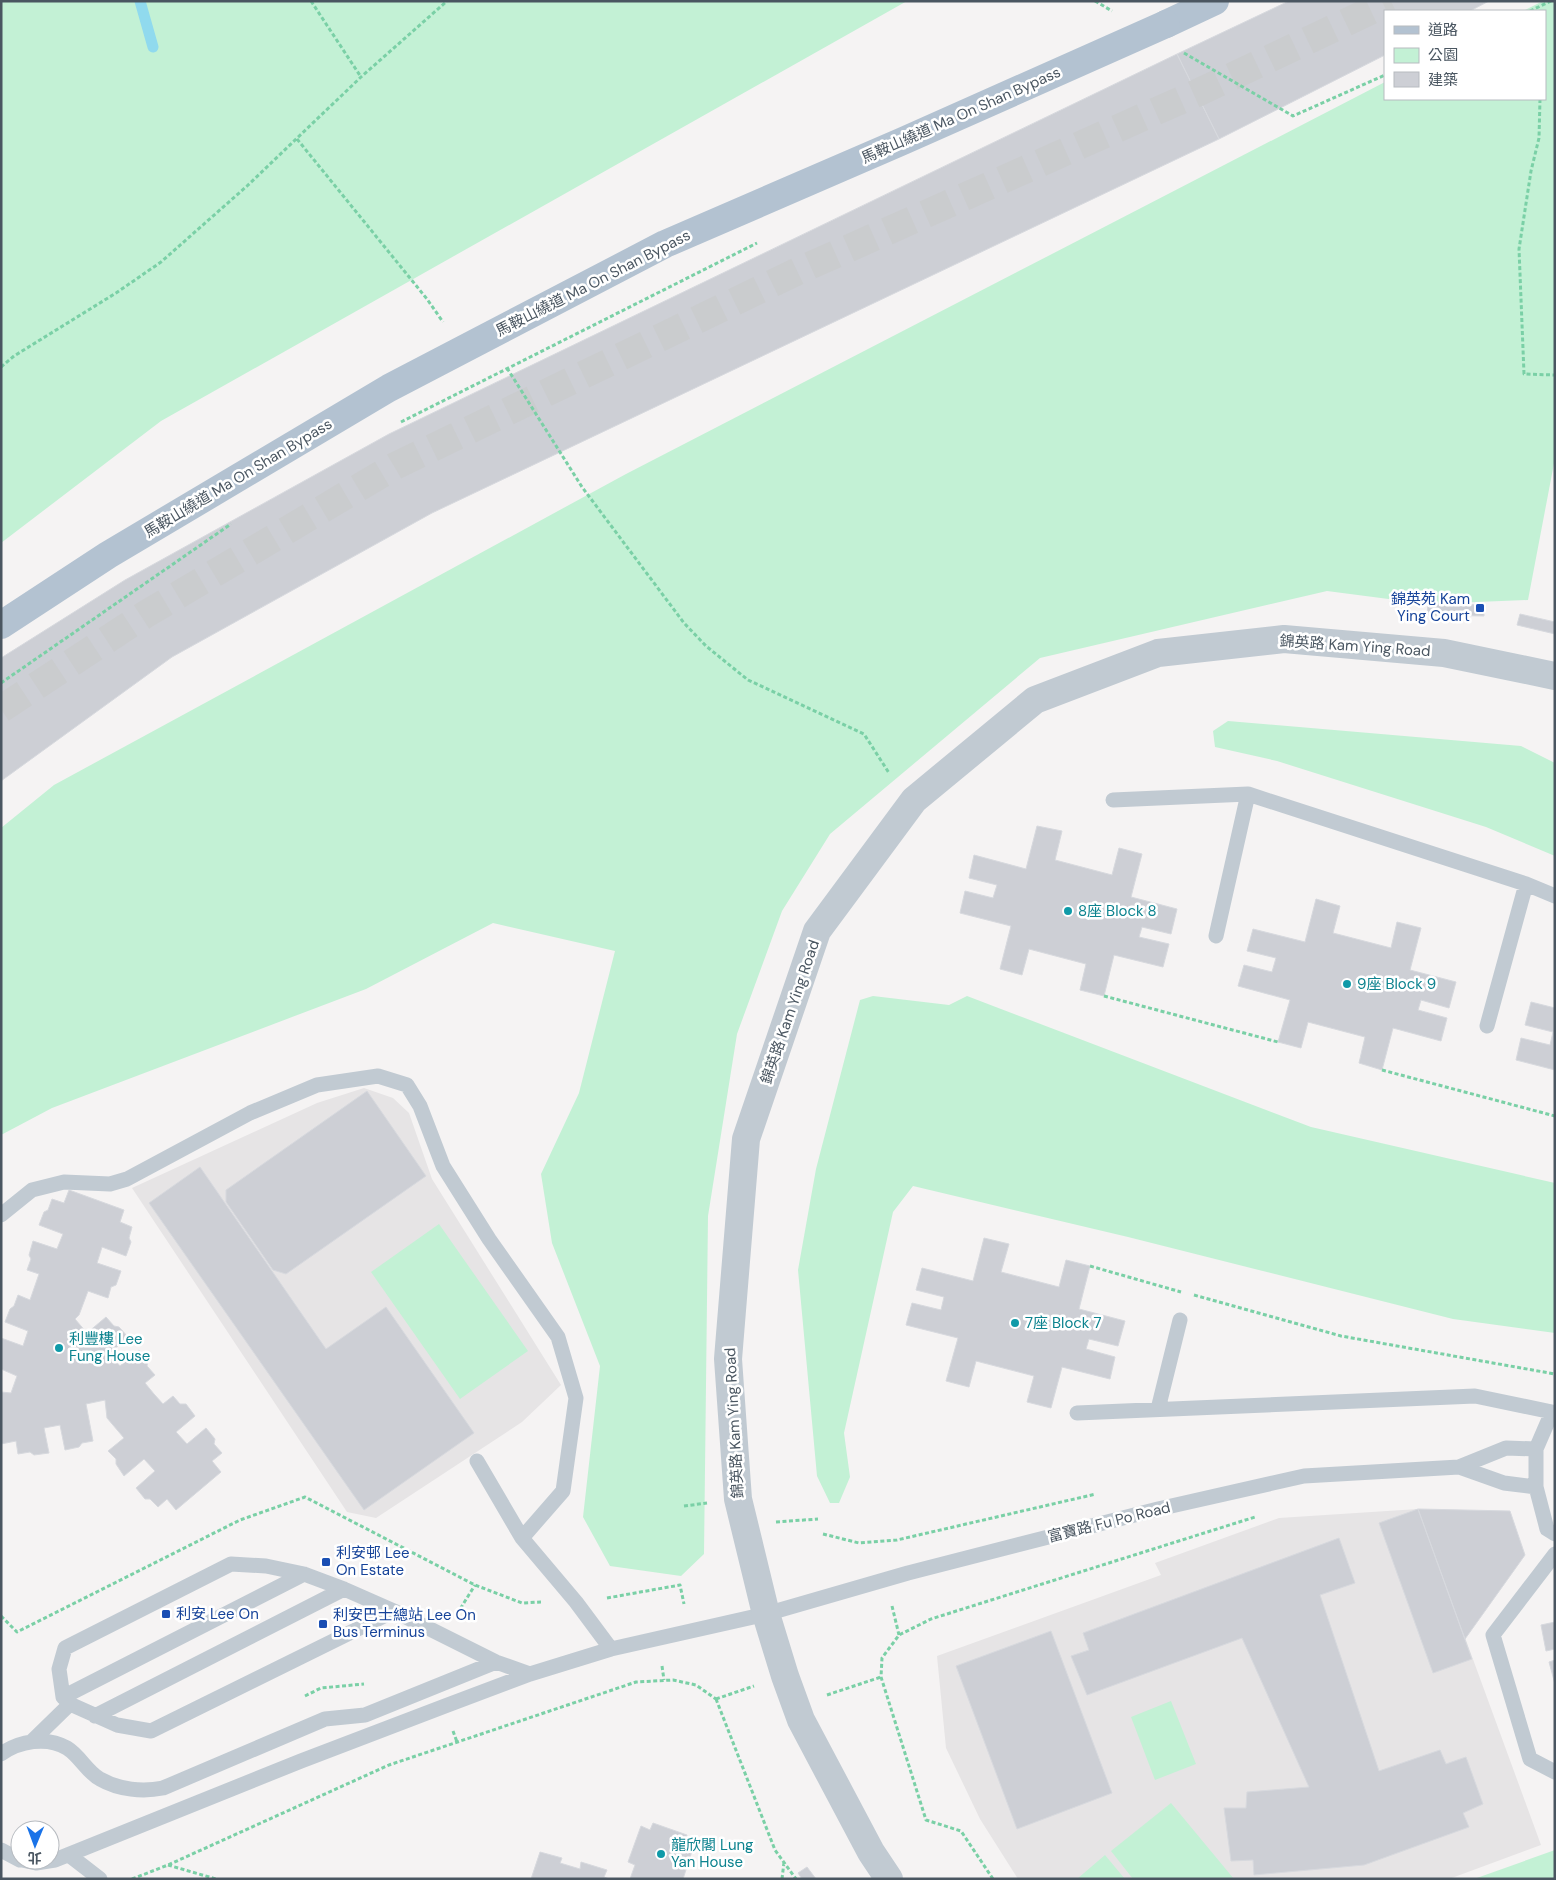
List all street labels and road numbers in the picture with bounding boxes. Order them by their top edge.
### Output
street label: 馬鞍山繞道 Ma On Shan Bypass [858,62,1064,168]
street label: 馬鞍山繞道 Ma On Shan Bypass [492,225,694,341]
street label: 馬鞍山繞道 Ma On Shan Bypass [140,414,336,542]
street label: 錦英路 Kam Ying Road [1279,631,1431,661]
street label: 錦英路 Kam Ying Road [756,937,824,1087]
street label: 錦英路 Kam Ying Road [720,1347,748,1499]
street label: 富寶路 Fu Po Road [1046,1497,1172,1547]

